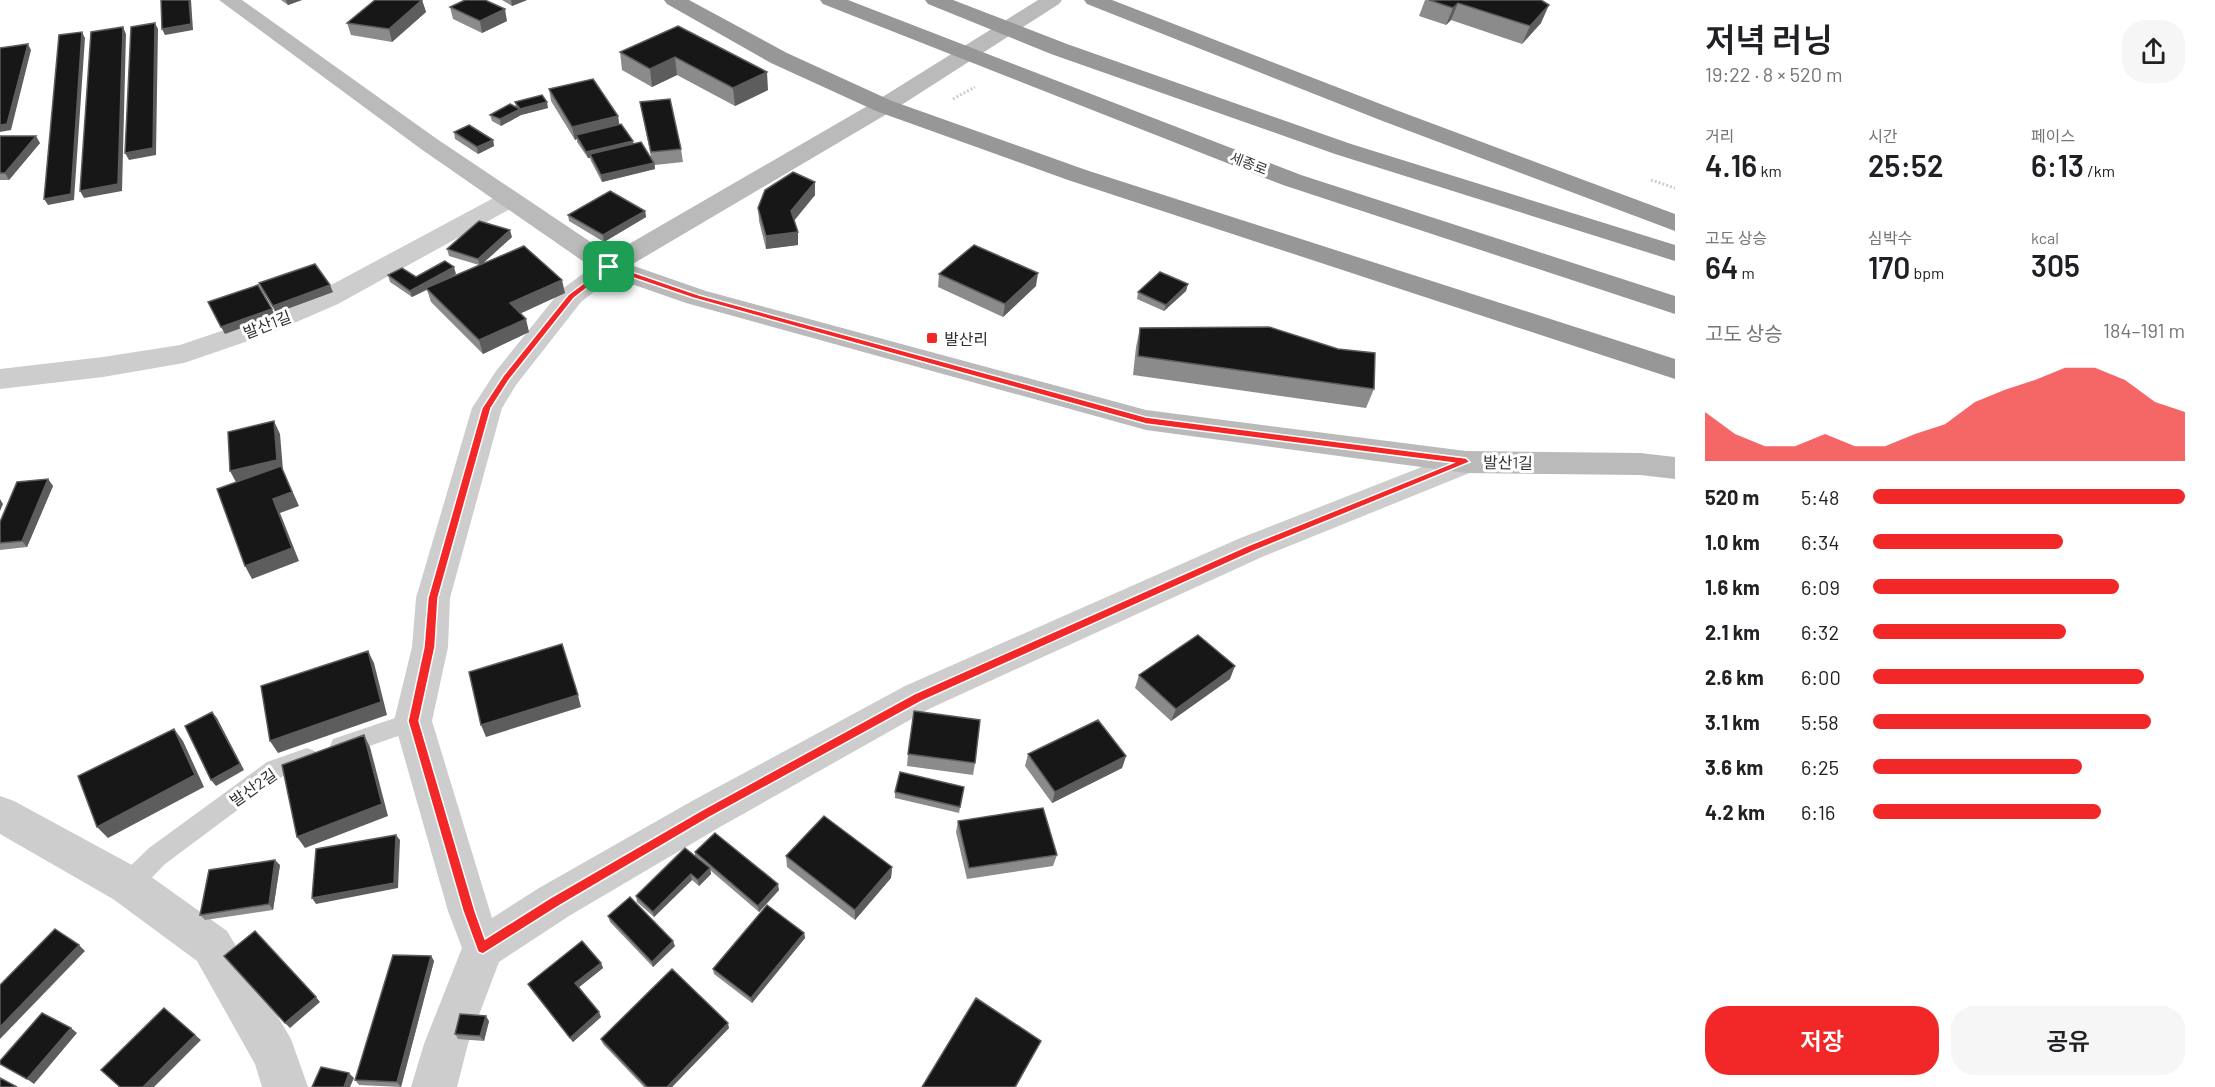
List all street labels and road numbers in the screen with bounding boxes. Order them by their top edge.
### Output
street label: 세종로 [1228,148,1270,178]
street label: 발산1길 [240,306,294,342]
street label: 발산1길 [1483,452,1533,472]
street label: 발산2길 [226,764,280,810]

